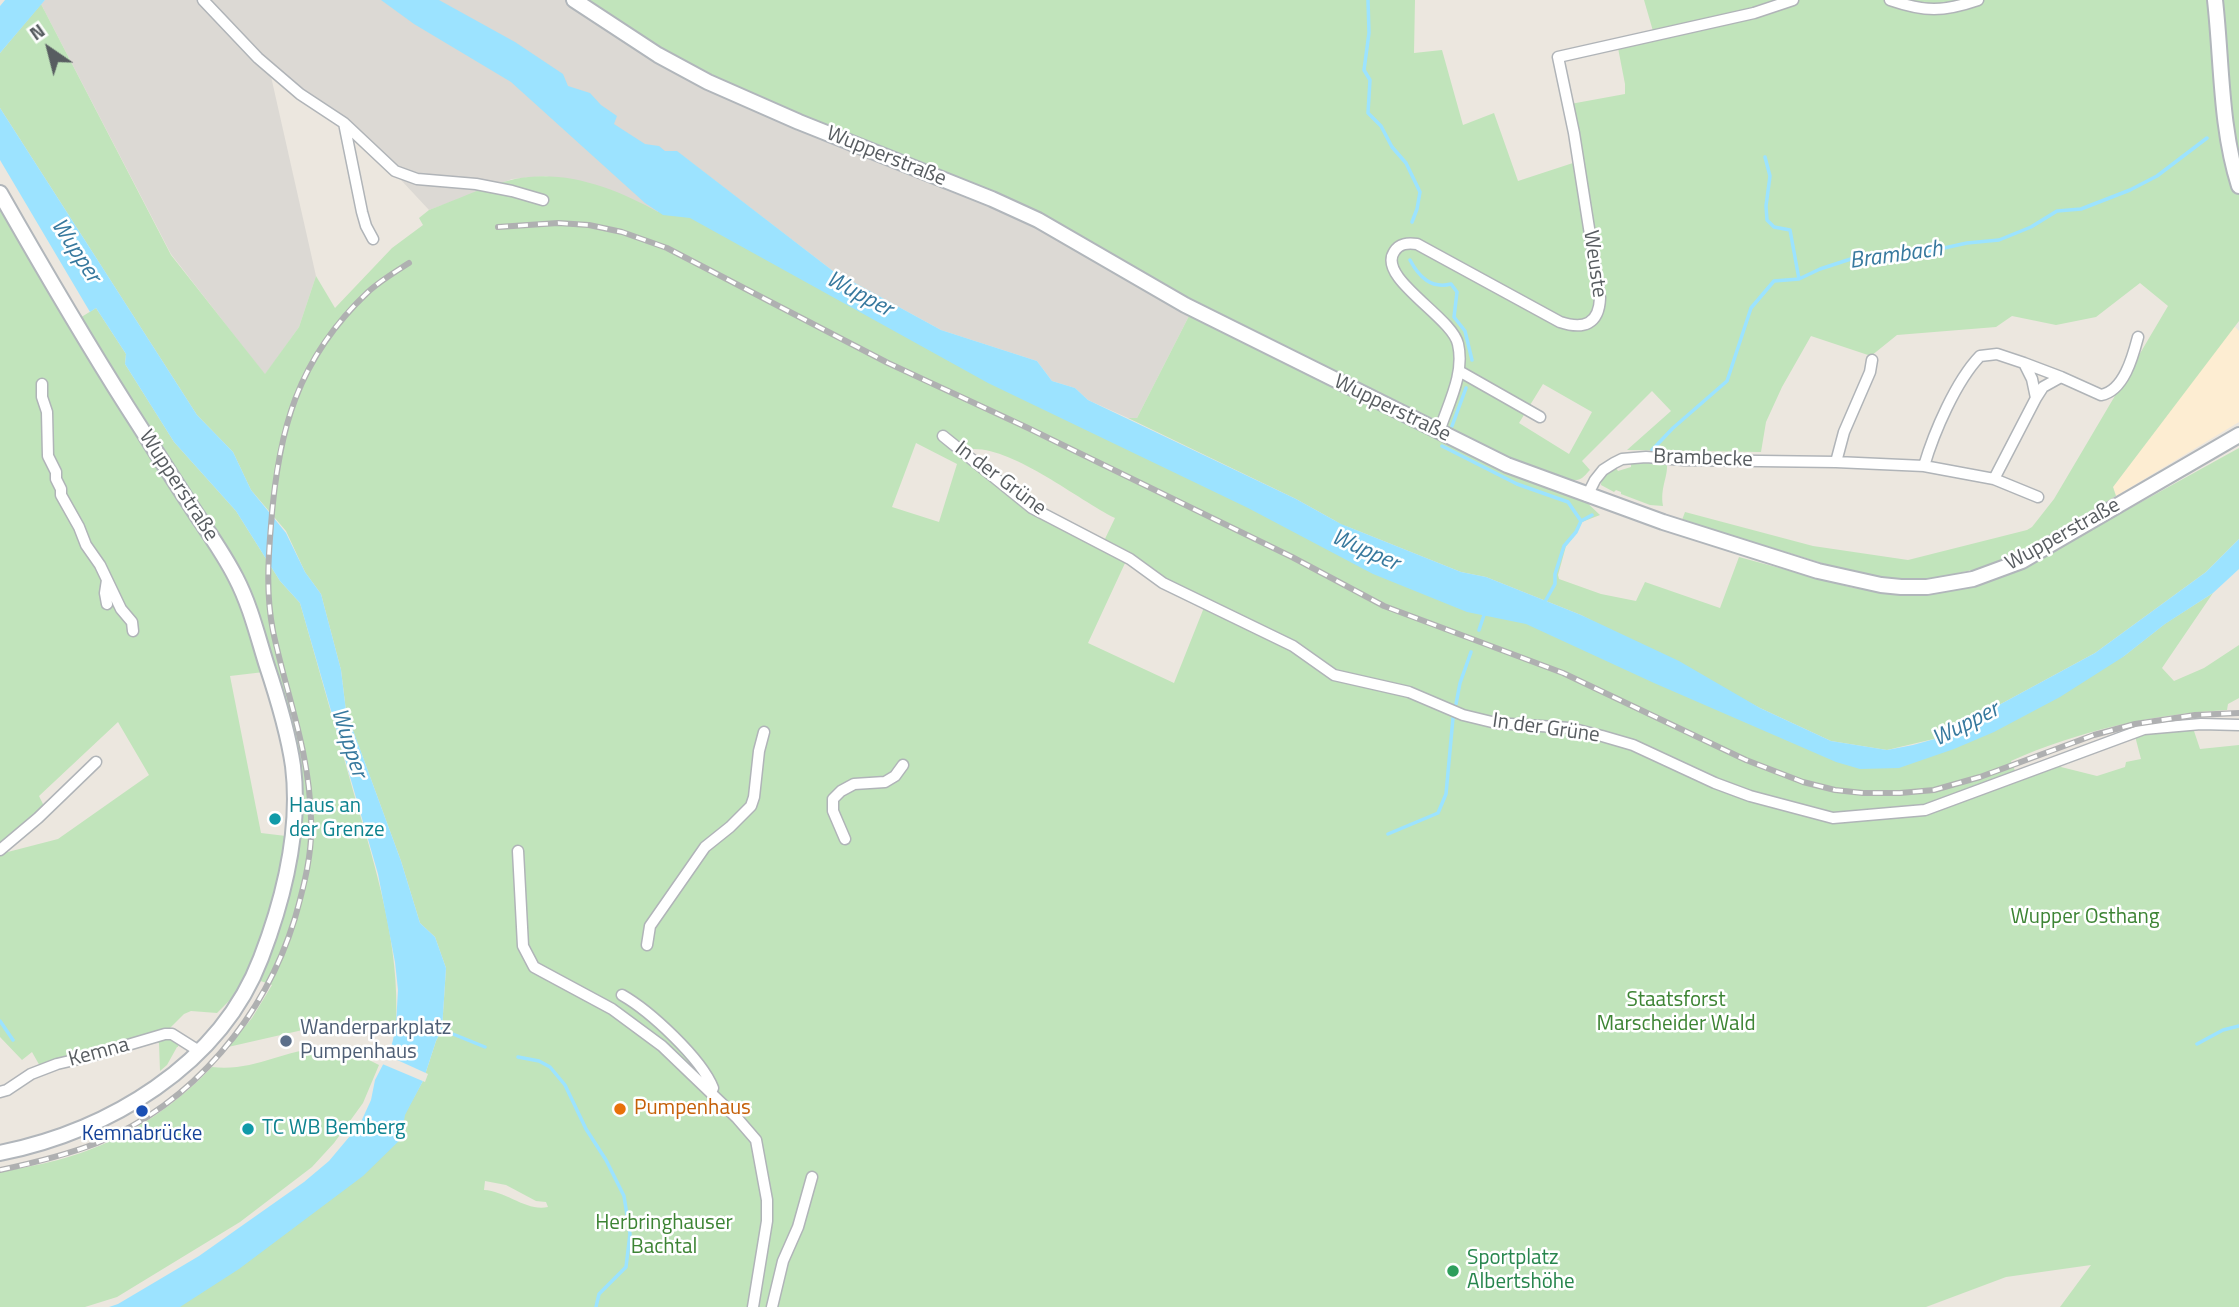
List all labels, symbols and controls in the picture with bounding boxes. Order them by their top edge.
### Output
north arrow [14,14,84,84]
text: N [23,16,50,47]
street label: Wupperstraße [822,122,950,192]
water label: Wupper [44,214,106,288]
street label: Weuste [1577,229,1611,299]
water label: Brambach [1848,236,1944,276]
water label: Wupper [821,266,897,324]
street label: Wupperstraße [1329,370,1455,448]
street label: Wupperstraße [133,426,223,546]
street label: In der Grüne [949,436,1051,522]
street label: Brambecke [1653,445,1753,473]
street label: Wupperstraße [2001,493,2125,577]
water label: Wupper [1327,524,1403,578]
water label: Wupper [1928,697,2004,753]
water label: Wupper [324,705,372,781]
street label: In der Grüne [1491,709,1601,749]
place label: Haus an der Grenze [289,794,385,844]
marker: Haus an der Grenze [267,811,283,827]
park label: Wupper Osthang [2011,905,2159,931]
park label: Staatsforst Marscheider Wald [1596,988,1756,1038]
place label: Wanderparkplatz Pumpenhaus [300,1016,451,1066]
street label: Kemna [66,1033,132,1073]
marker: Wanderparkplatz Pumpenhaus [278,1033,294,1049]
place label: Pumpenhaus [634,1096,751,1122]
marker: Pumpenhaus [612,1101,628,1117]
marker: Kemnabrücke [134,1103,150,1119]
place label: TC WB Bemberg [262,1116,406,1142]
marker: TC WB Bemberg [240,1121,256,1137]
place label: Kemnabrücke [82,1122,202,1148]
park label: Herbringhauser Bachtal [595,1211,733,1261]
place label: Sportplatz Albertshöhe [1467,1246,1575,1296]
marker: Sportplatz Albertshöhe [1445,1263,1461,1279]

